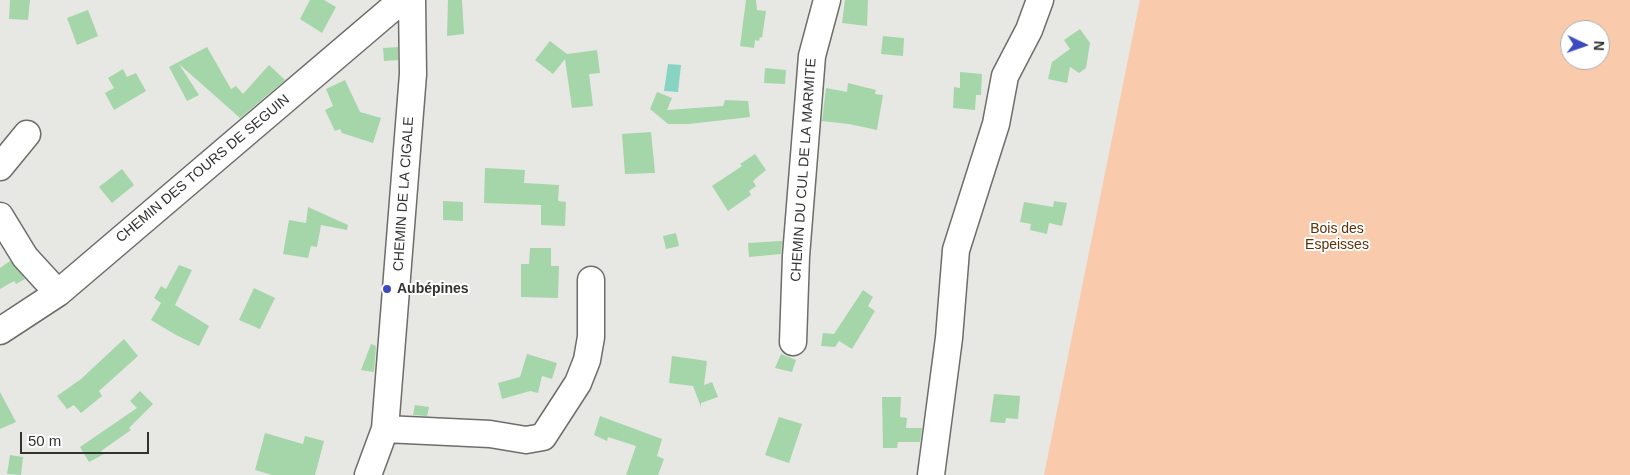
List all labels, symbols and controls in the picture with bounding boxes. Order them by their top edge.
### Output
north arrow [1560,20,1610,70]
text: N [1591,40,1607,51]
street label: CHEMIN DU CUL DE LA MARMITE [788,58,820,282]
street label: CHEMIN DES TOURS DE SEGUIN [113,91,293,247]
street label: CHEMIN DE LA CIGALE [390,116,418,272]
park label: Bois des Espeisses [1305,221,1369,253]
place label: Aubépines [397,281,469,297]
marker: Aubépines [381,283,393,295]
scale bar [22,422,151,454]
text: 50 m [28,432,61,449]

